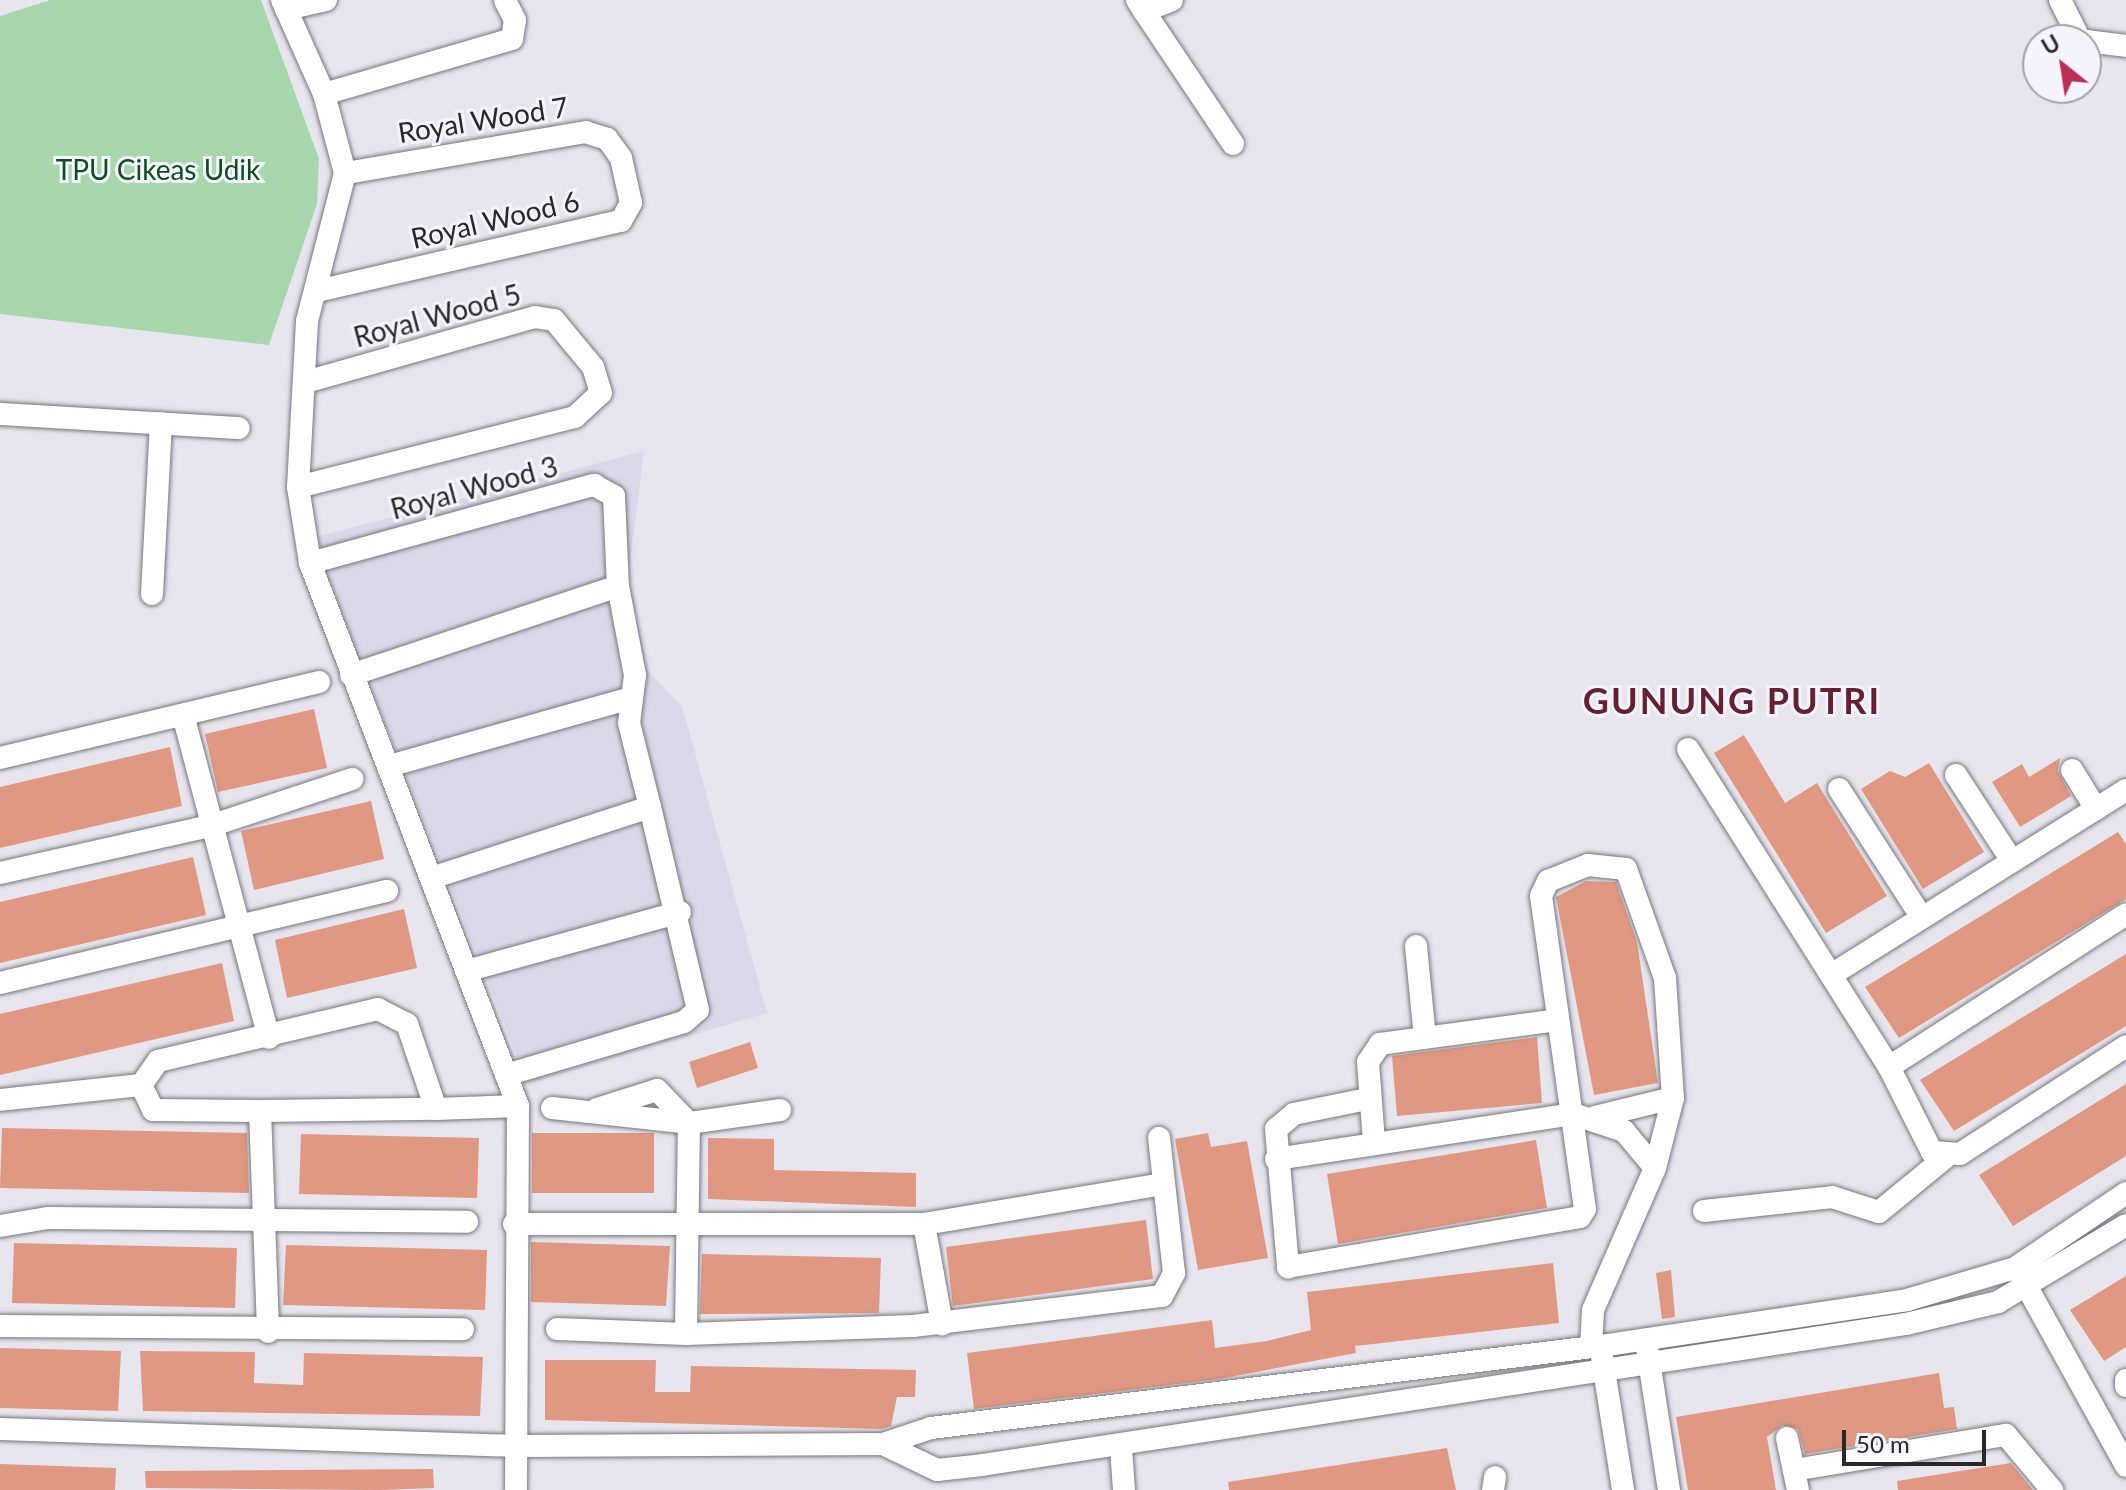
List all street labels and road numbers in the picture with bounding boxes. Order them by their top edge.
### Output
street label: Royal Wood 7 [395,89,571,149]
street label: Royal Wood 6 [407,183,583,255]
street label: Royal Wood 5 [350,276,524,354]
street label: Royal Wood 3 [387,448,561,526]

